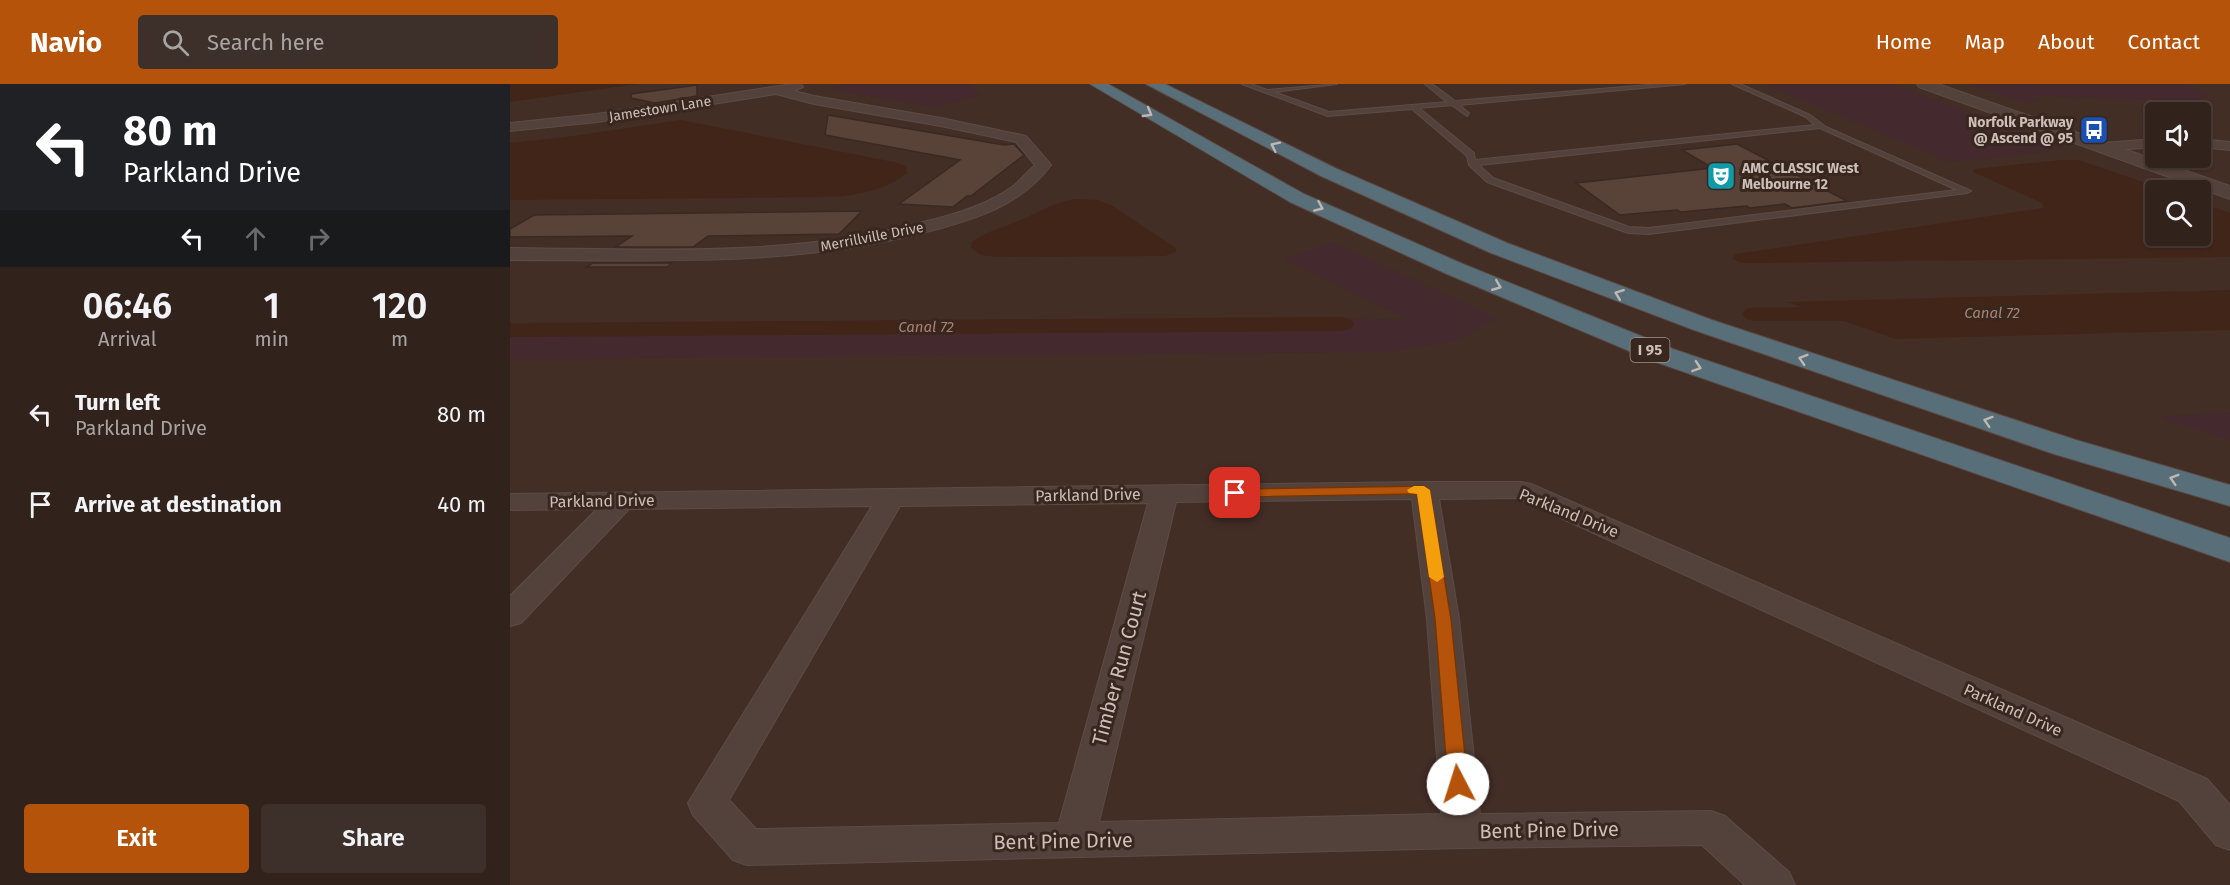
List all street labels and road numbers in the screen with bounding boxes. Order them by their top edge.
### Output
street label: Jamestown Lane [608,93,712,125]
street label: Merrillville Drive [819,219,925,255]
road number: I 95 [1630,338,1670,362]
street label: Parkland Drive [1517,484,1621,542]
street label: Parkland Drive [1035,485,1141,505]
street label: Parkland Drive [549,491,655,511]
street label: Timber Run Court [1087,587,1151,748]
street label: Parkland Drive [1961,680,2065,740]
street label: Bent Pine Drive [1479,817,1619,843]
street label: Bent Pine Drive [993,828,1133,854]

